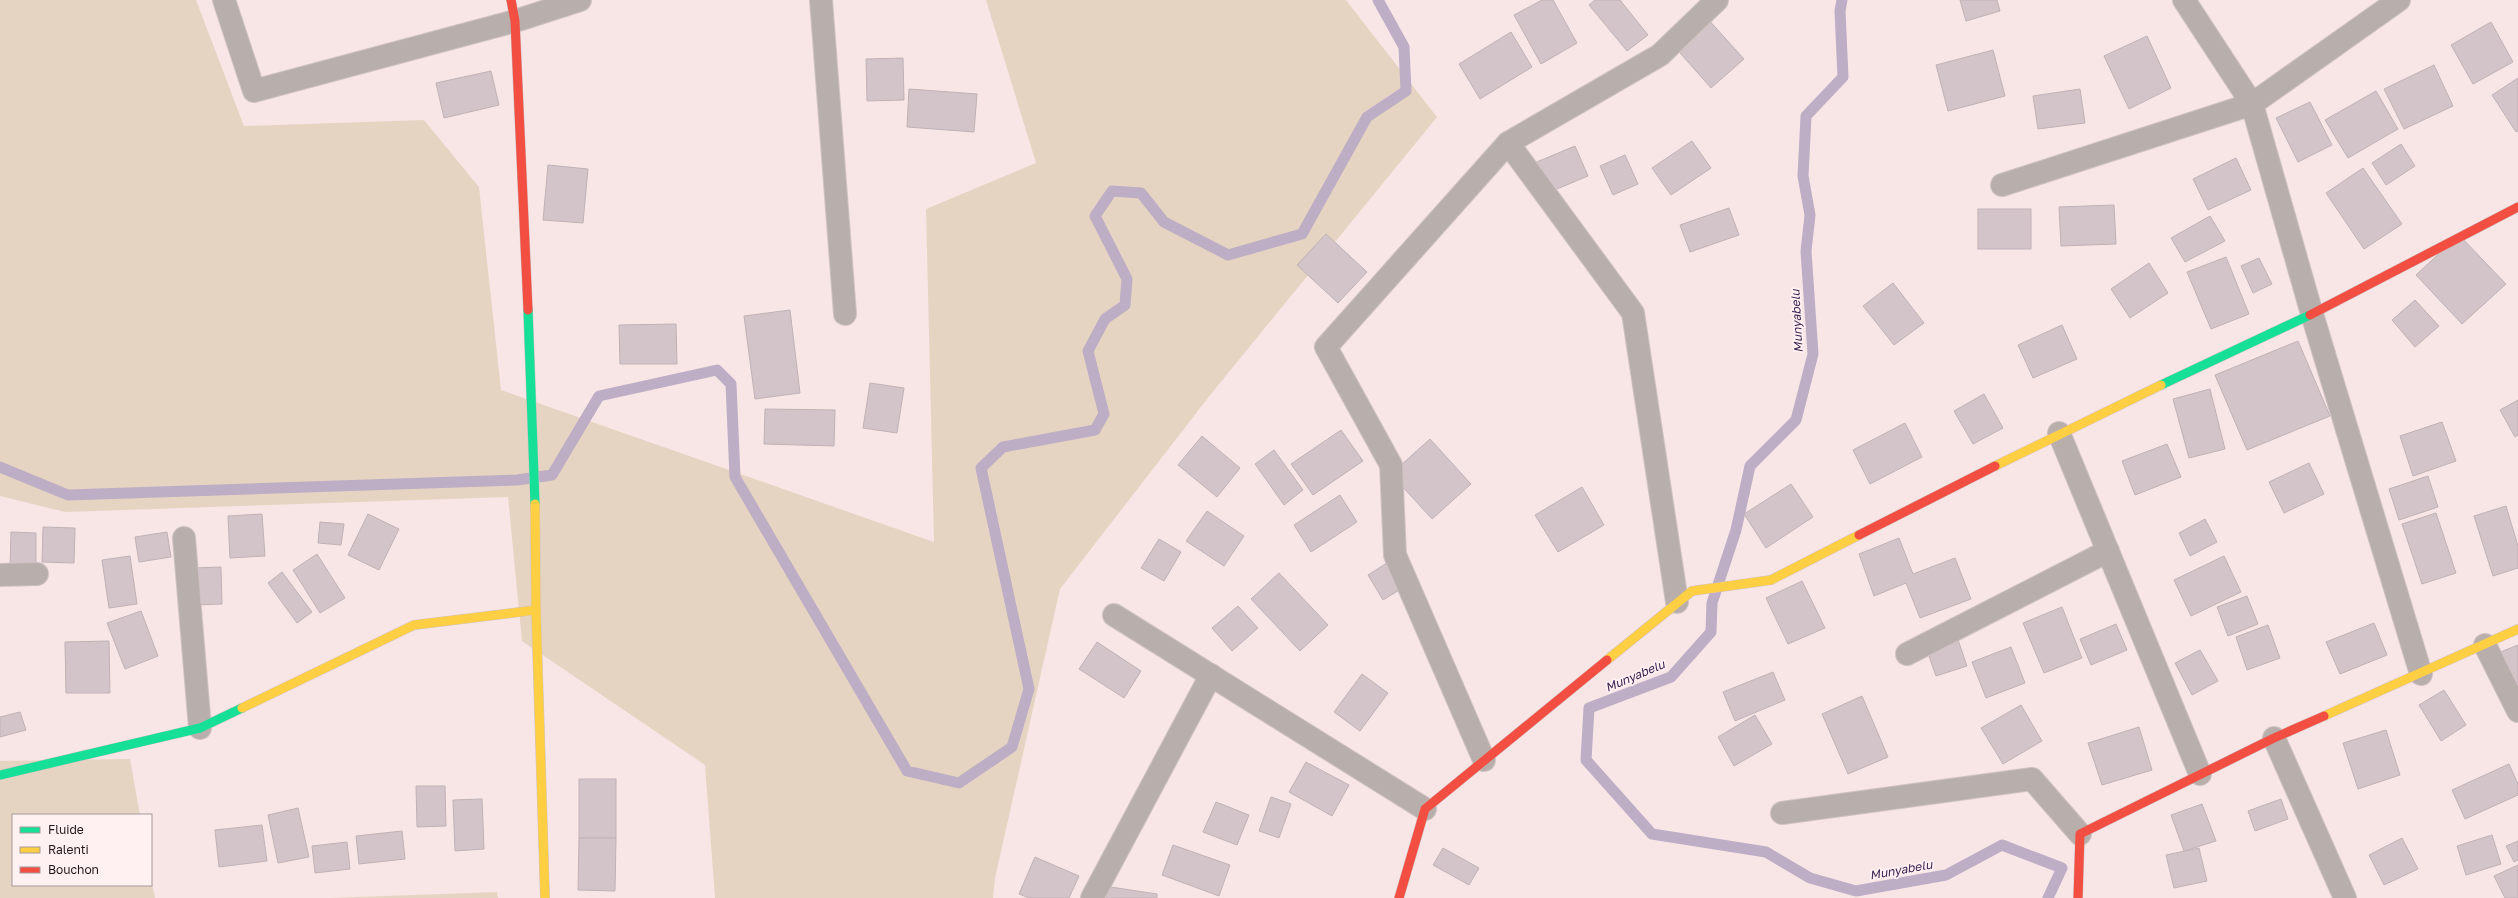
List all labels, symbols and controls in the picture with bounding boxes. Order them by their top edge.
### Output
water label: Munyabelu [1787,288,1806,353]
water label: Munyabelu [1603,656,1668,695]
legend [12,814,152,886]
text: Fluide [48,822,84,837]
text: Ralenti [48,842,89,857]
water label: Munyabelu [1868,856,1934,882]
text: Bouchon [48,862,99,877]

